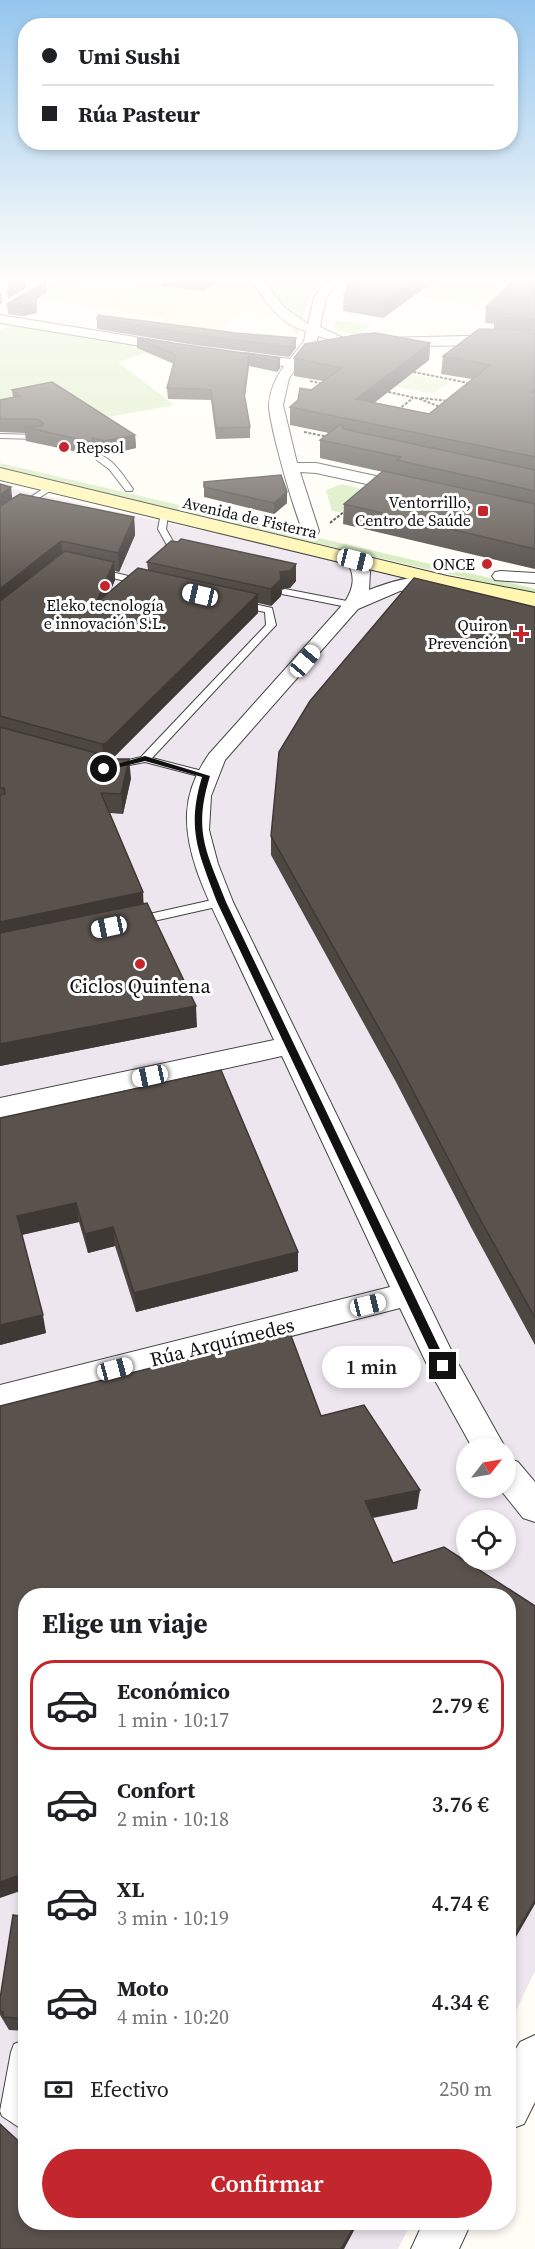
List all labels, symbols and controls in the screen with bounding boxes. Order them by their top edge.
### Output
text: Umi Sushi [78,41,180,71]
text: Rúa Pasteur [78,99,200,129]
place label: Repsol [76,436,124,458]
marker: Repsol [57,440,71,454]
street label: Avenida de Fisterra [181,491,320,543]
place label: Ventorrillo, Centro de Saúde [355,491,471,531]
marker: Ventorrillo, Centro de Saúde [476,504,490,518]
car [335,547,375,573]
place label: ONCE [433,553,475,575]
marker: ONCE [480,557,494,571]
marker: Eleko tecnología e innovación S.L. [98,579,112,593]
car [180,582,220,608]
place label: Eleko tecnología e innovación S.L. [44,594,166,634]
place label: Quiron Prevención [427,614,508,654]
marker: Quiron Prevención [512,625,530,643]
car [287,641,323,681]
route start [90,755,117,782]
car [90,914,128,940]
marker: Ciclos Quintena [133,957,147,971]
place label: Ciclos Quintena [69,972,211,1000]
car [131,1063,169,1089]
car [348,1292,388,1318]
street label: Rúa Arquímedes [147,1311,297,1373]
callout: 1 min [323,1345,422,1387]
route end [429,1352,456,1379]
text: 1 min [346,1353,397,1381]
car [95,1356,135,1382]
north arrow [456,1438,516,1498]
map controls [456,1438,516,1570]
button: locate [456,1510,516,1570]
text: Elige un viaje [42,1605,208,1642]
text: Económico [117,1676,230,1706]
icon: car [45,1678,99,1732]
text: 2.79 € [432,1690,489,1720]
text: 1 min · 10:17 [117,1706,229,1734]
text: Confort [117,1775,195,1805]
icon: car [45,1777,99,1831]
text: 3.76 € [432,1789,489,1819]
text: 2 min · 10:18 [117,1805,229,1833]
text: XL [117,1874,144,1904]
icon: car [45,1876,99,1930]
text: 4.74 € [432,1888,489,1918]
text: 3 min · 10:19 [117,1904,229,1932]
text: Moto [117,1973,169,2003]
icon: car [45,1975,99,2029]
text: 4.34 € [432,1987,489,2017]
text: 4 min · 10:20 [117,2003,229,2031]
icon: cash [42,2073,75,2106]
text: Efectivo [90,2074,169,2104]
text: 250 m [439,2075,492,2103]
button: Confirmar [42,2149,492,2218]

